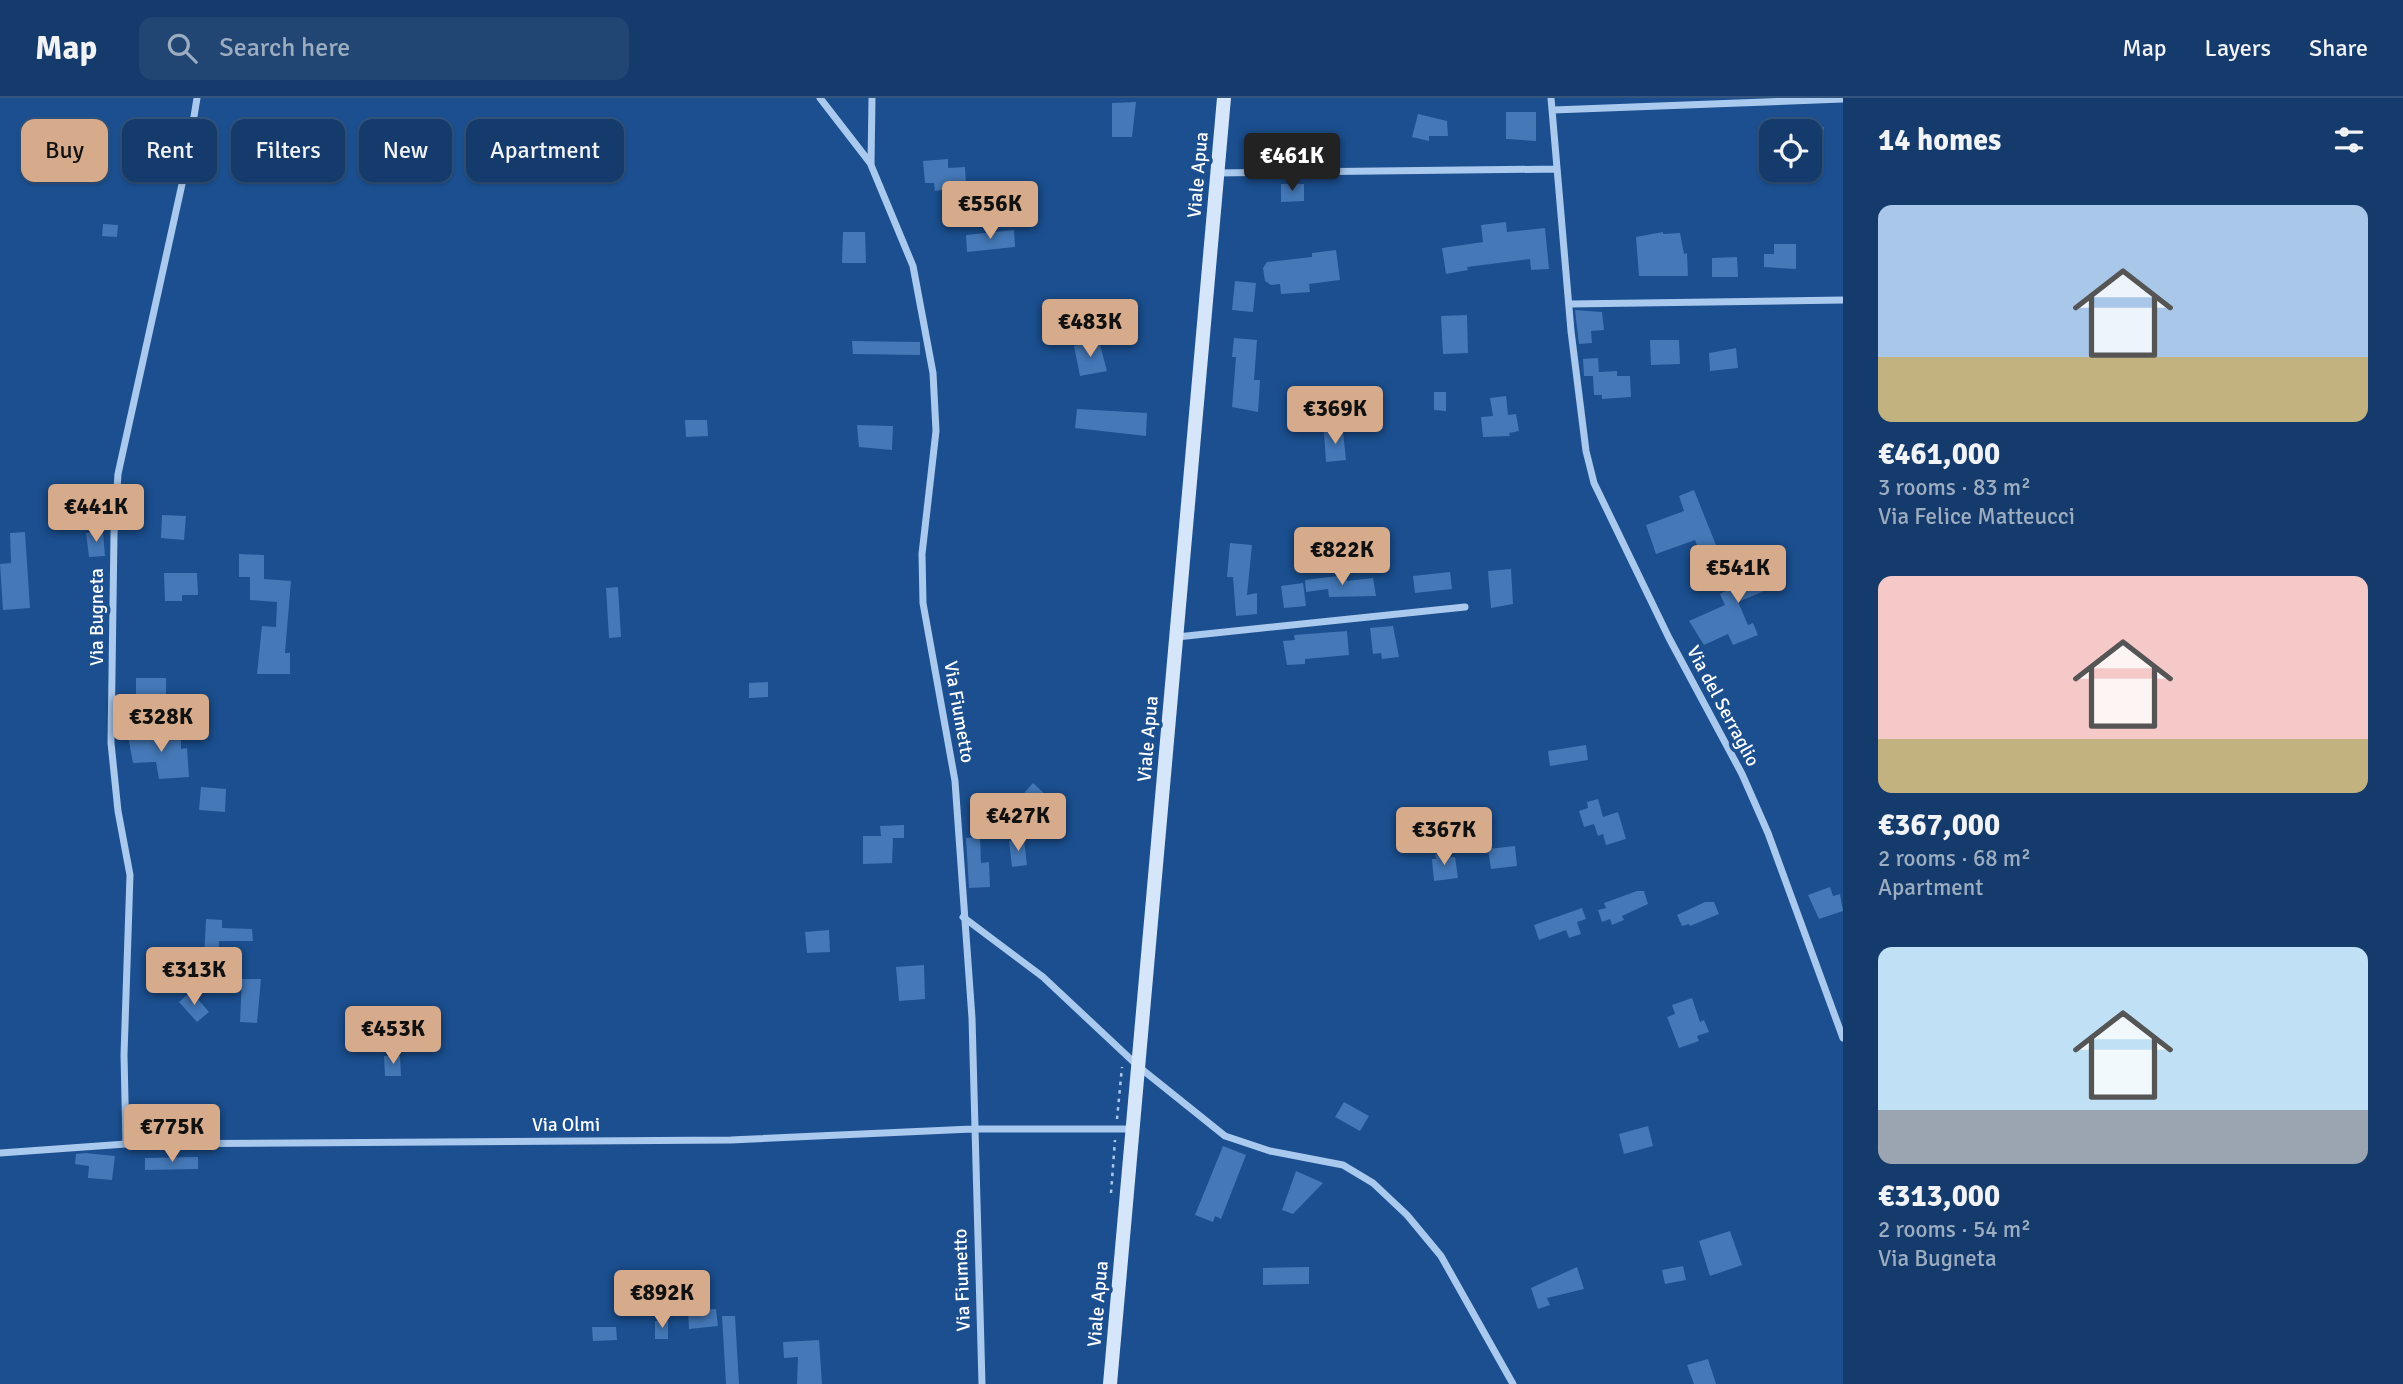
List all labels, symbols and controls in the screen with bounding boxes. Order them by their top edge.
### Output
search box [139,17,629,80]
text: Map [35,28,97,69]
icon: search [163,29,201,67]
text: Search here [219,32,350,64]
text: Map [2122,33,2167,63]
text: Layers [2205,33,2271,63]
text: Share [2309,33,2368,63]
chip: Buy [21,119,108,182]
chip: Rent [122,119,217,182]
chip: Filters [231,119,345,182]
chip: New [359,119,452,182]
chip: Apartment [466,119,624,182]
map controls [1759,119,1822,182]
button: locate [1759,119,1822,182]
icon: filters [2330,121,2368,159]
text: 14 homes [1878,122,2001,159]
street label: Viale Apua [1182,131,1214,219]
pin: €461K [1243,134,1341,193]
text: €461K [1260,141,1324,170]
pin: €556K [941,181,1039,241]
text: €556K [958,189,1022,218]
icon: home [2060,250,2186,376]
pin: €483K [1041,300,1139,359]
text: €483K [1058,307,1122,336]
pin: €369K [1286,386,1384,446]
text: €369K [1303,394,1367,423]
text: €461,000 [1878,436,2000,473]
text: 3 rooms · 83 m² [1878,473,2031,502]
pin: €441K [47,484,145,544]
text: €441K [64,492,128,521]
text: Via Felice Matteucci [1878,502,2075,531]
pin: €822K [1293,528,1391,587]
text: €822K [1310,535,1374,564]
pin: €541K [1689,546,1787,605]
text: €541K [1706,553,1770,582]
street label: Via Bugneta [85,568,109,666]
icon: home [2060,621,2186,747]
street label: Via del Serraglio [1681,642,1765,771]
street label: Via Fiumetto [938,659,980,765]
pin: €328K [112,694,210,754]
street label: Viale Apua [1132,695,1164,783]
text: €328K [129,702,193,731]
pin: €427K [969,794,1067,853]
text: €427K [986,801,1050,830]
text: €367,000 [1878,807,2000,844]
pin: €367K [1395,808,1493,867]
text: €367K [1412,815,1476,844]
text: 2 rooms · 68 m² [1878,844,2031,873]
text: Apartment [1878,873,1983,902]
pin: €313K [145,948,243,1007]
text: €313K [162,955,226,984]
icon: home [2060,992,2186,1118]
pin: €453K [344,1006,442,1066]
text: €453K [361,1014,425,1043]
pin: €775K [123,1104,221,1164]
text: €775K [140,1112,204,1141]
street label: Via Olmi [532,1113,600,1137]
text: €313,000 [1878,1178,2000,1215]
text: 2 rooms · 54 m² [1878,1215,2031,1244]
street label: Via Fiumetto [948,1228,976,1332]
text: Via Bugneta [1878,1244,1997,1273]
street label: Viale Apua [1082,1260,1114,1348]
pin: €892K [613,1270,711,1330]
text: €892K [630,1278,694,1307]

